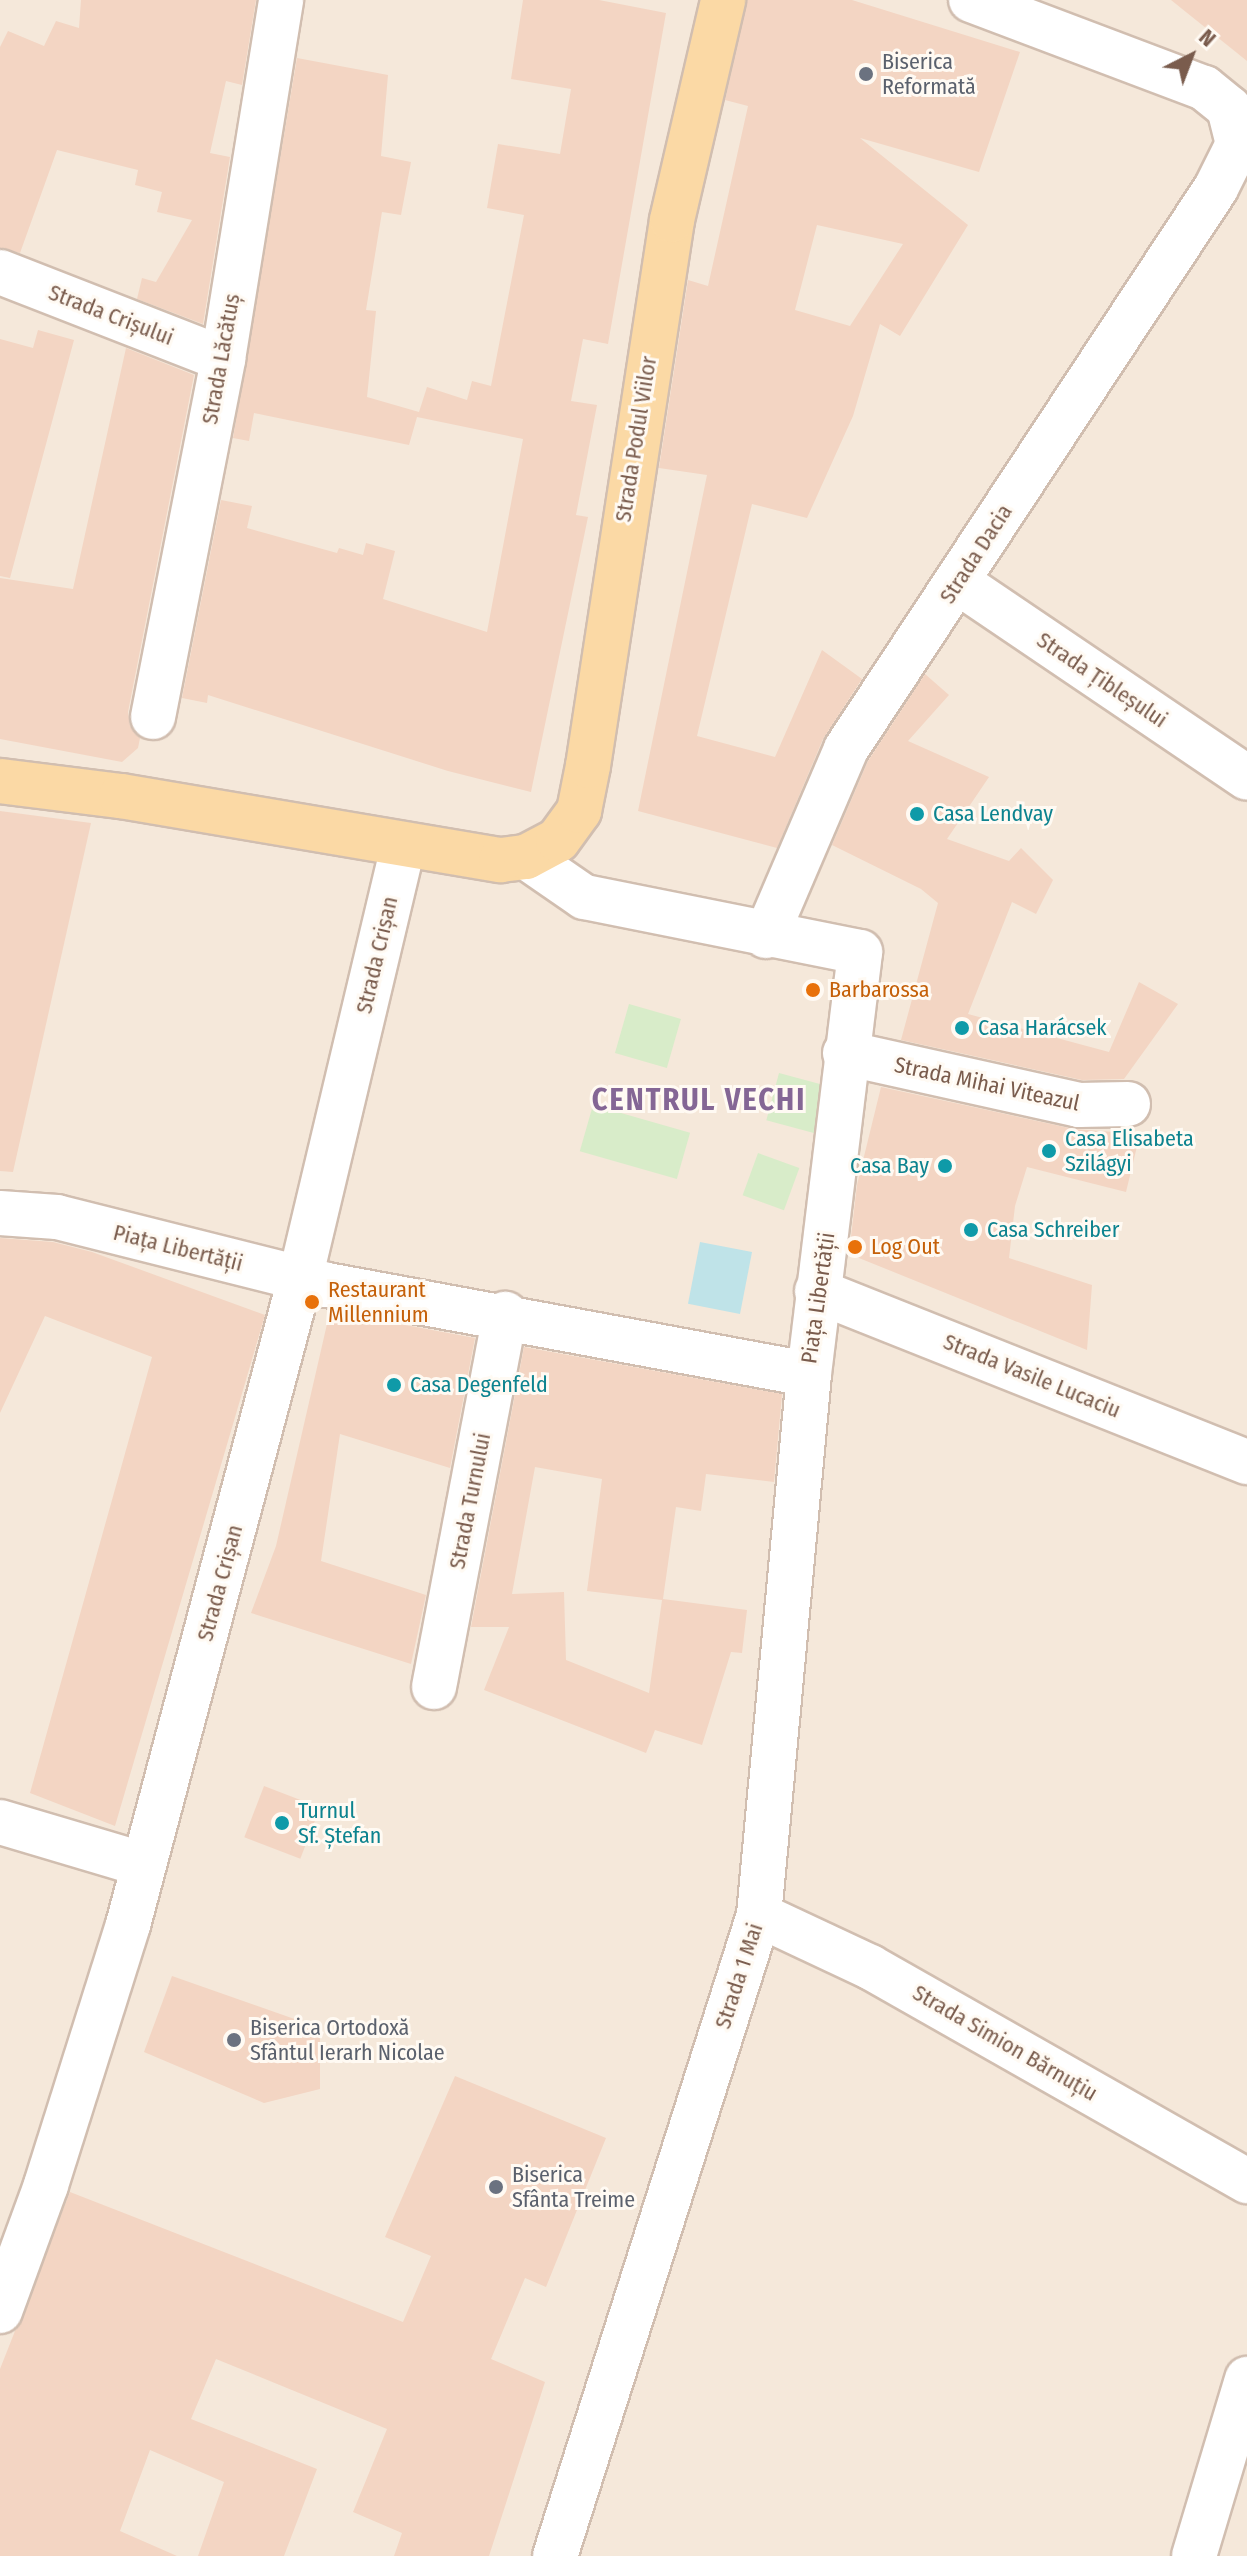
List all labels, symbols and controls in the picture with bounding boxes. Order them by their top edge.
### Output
north arrow [1151,16,1231,96]
text: N [1193,23,1221,52]
place label: Biserica Reformată [882,48,976,100]
marker: Biserica Reformată [857,65,875,83]
street label: Strada Crișului [45,279,177,351]
street label: Strada Lăcătuș [197,292,245,426]
street label: Strada Podul Viilor [610,354,662,524]
street label: Strada Dacia [934,500,1018,608]
street label: Strada Țibleșului [1032,627,1172,733]
place label: Casa Lendvay [933,801,1053,827]
marker: Casa Lendvay [908,805,926,823]
street label: Strada Crișan [351,894,403,1016]
place label: Barbarossa [829,977,930,1003]
marker: Barbarossa [804,981,822,999]
place label: Casa Harácsek [978,1015,1107,1041]
marker: Casa Harácsek [953,1019,971,1037]
street label: Strada Mihai Viteazul [892,1051,1082,1117]
district label: CENTRUL VECHI [592,1082,806,1118]
place label: Casa Elisabeta Szilágyi [1065,1125,1194,1176]
marker: Casa Elisabeta Szilágyi [1040,1142,1058,1160]
place label: Casa Bay [850,1153,929,1179]
marker: Casa Bay [936,1157,954,1175]
place label: Casa Schreiber [987,1217,1119,1243]
street label: Piața Libertății [111,1219,245,1277]
marker: Casa Schreiber [962,1221,980,1239]
street label: Piața Libertății [796,1231,840,1365]
place label: Log Out [871,1234,940,1260]
marker: Log Out [846,1238,864,1256]
place label: Restaurant Millennium [328,1276,429,1328]
marker: Restaurant Millennium [303,1293,321,1311]
street label: Strada Vasile Lucaciu [940,1328,1124,1424]
place label: Casa Degenfeld [410,1372,548,1398]
marker: Casa Degenfeld [385,1376,403,1394]
street label: Strada Turnului [444,1431,496,1571]
street label: Strada Crișan [192,1522,248,1644]
place label: Turnul Sf. Ștefan [298,1797,381,1848]
marker: Turnul Sf. Ștefan [273,1814,291,1832]
street label: Strada 1 Mai [710,1920,768,2032]
street label: Strada Simion Bărnuțiu [908,1979,1102,2107]
place label: Biserica Ortodoxă Sfântul Ierarh Nicolae [250,2014,445,2066]
marker: Biserica Ortodoxă Sfântul Ierarh Nicolae [225,2031,243,2049]
place label: Biserica Sfânta Treime [512,2161,635,2212]
marker: Biserica Sfânta Treime [487,2178,505,2196]

